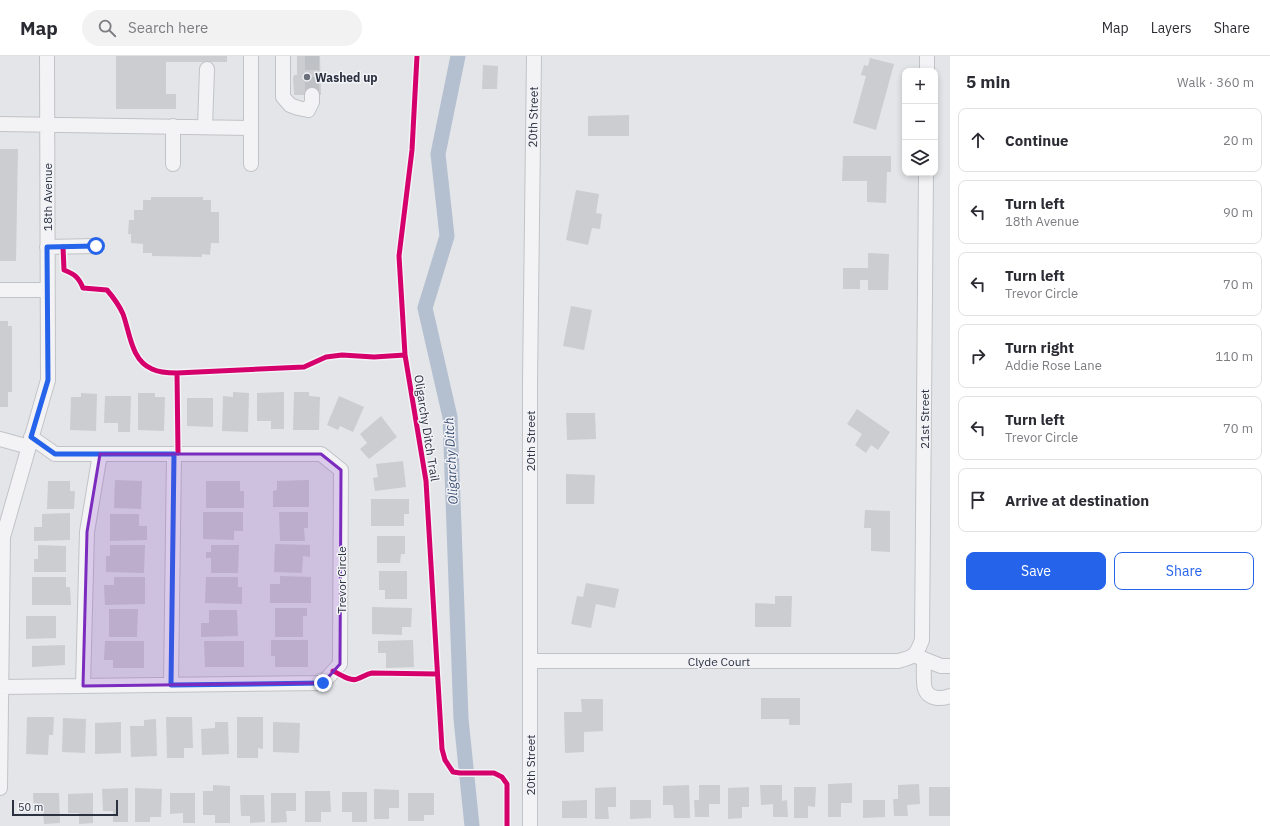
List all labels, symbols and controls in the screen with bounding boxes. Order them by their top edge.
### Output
search box [82,10,362,46]
text: Map [20,16,58,40]
icon: search [96,17,118,39]
text: Search here [128,18,208,37]
text: Map [1102,19,1129,37]
text: Layers [1151,19,1192,37]
text: Share [1214,19,1250,37]
map controls [902,68,938,176]
button: + [902,68,938,104]
place label: Washed up [315,70,378,85]
text: 5 min [966,71,1010,93]
marker: Washed up [302,72,312,82]
text: Walk · 360 m [1177,74,1254,91]
street label: 20th Street [525,86,541,148]
button: − [902,104,938,140]
icon: ahead [967,129,989,151]
text: Continue [1005,131,1069,150]
text: 20 m [1223,132,1253,149]
button: layers [902,140,938,176]
street label: 18th Avenue [40,162,55,231]
text: Turn left [1005,194,1065,213]
icon: left [967,201,989,223]
text: 90 m [1223,204,1253,221]
text: 18th Avenue [1005,213,1079,230]
route start [87,237,105,255]
text: Turn left [1005,266,1065,285]
icon: left [967,273,989,295]
text: 70 m [1223,276,1253,293]
text: Trevor Circle [1005,285,1078,302]
text: Turn right [1005,338,1074,357]
icon: right [967,345,989,367]
text: 110 m [1215,348,1253,365]
text: Addie Rose Lane [1005,357,1102,374]
street label: Oligarchy Ditch Trail [411,374,443,482]
street label: 21st Street [917,389,932,449]
street label: 20th Street [523,410,538,472]
text: Turn left [1005,410,1065,429]
water label: Oligarchy Ditch [440,417,462,505]
icon: left [967,417,989,439]
text: 70 m [1223,420,1253,437]
text: Trevor Circle [1005,429,1078,446]
icon: arrive [967,489,989,511]
text: Arrive at destination [1005,491,1149,510]
street label: Trevor Circle [334,546,349,614]
button: Save [966,552,1106,590]
button: Share [1114,552,1254,590]
street label: Clyde Court [688,654,750,669]
route end [314,674,332,692]
street label: 20th Street [523,734,538,796]
scale bar [12,798,118,817]
text: 50 m [18,800,43,814]

